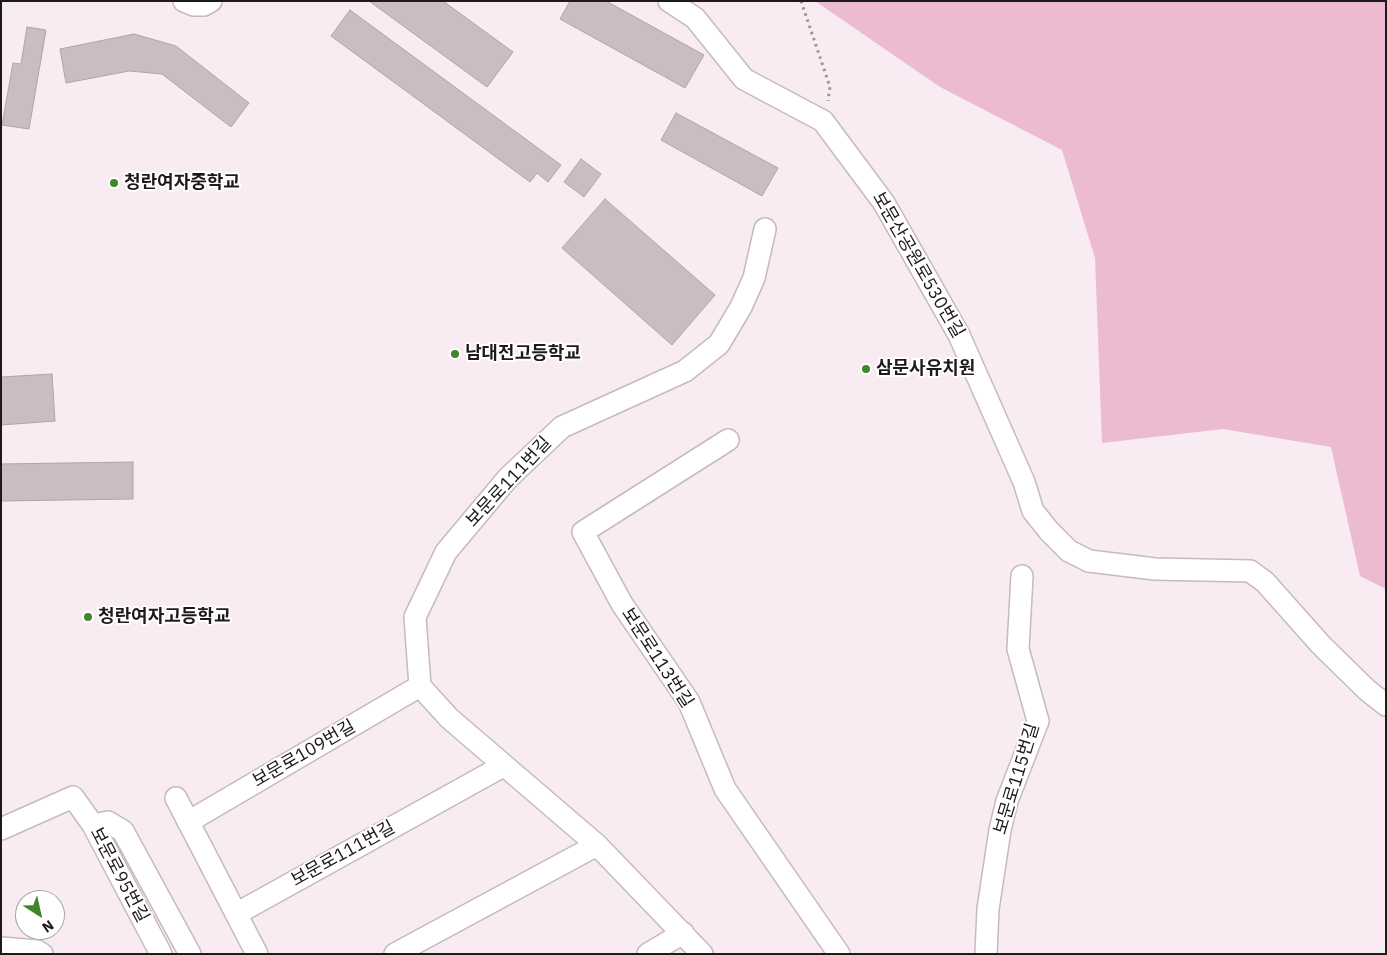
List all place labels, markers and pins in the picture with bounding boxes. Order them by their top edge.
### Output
place label: 청란여자중학교 [124,172,240,194]
marker: 청란여자중학교 [108,177,120,189]
place label: 남대전고등학교 [465,343,581,365]
marker: 남대전고등학교 [449,348,461,360]
place label: 삼문사유치원 [876,358,975,380]
marker: 삼문사유치원 [860,363,872,375]
place label: 청란여자고등학교 [98,606,230,628]
marker: 청란여자고등학교 [82,611,94,623]

